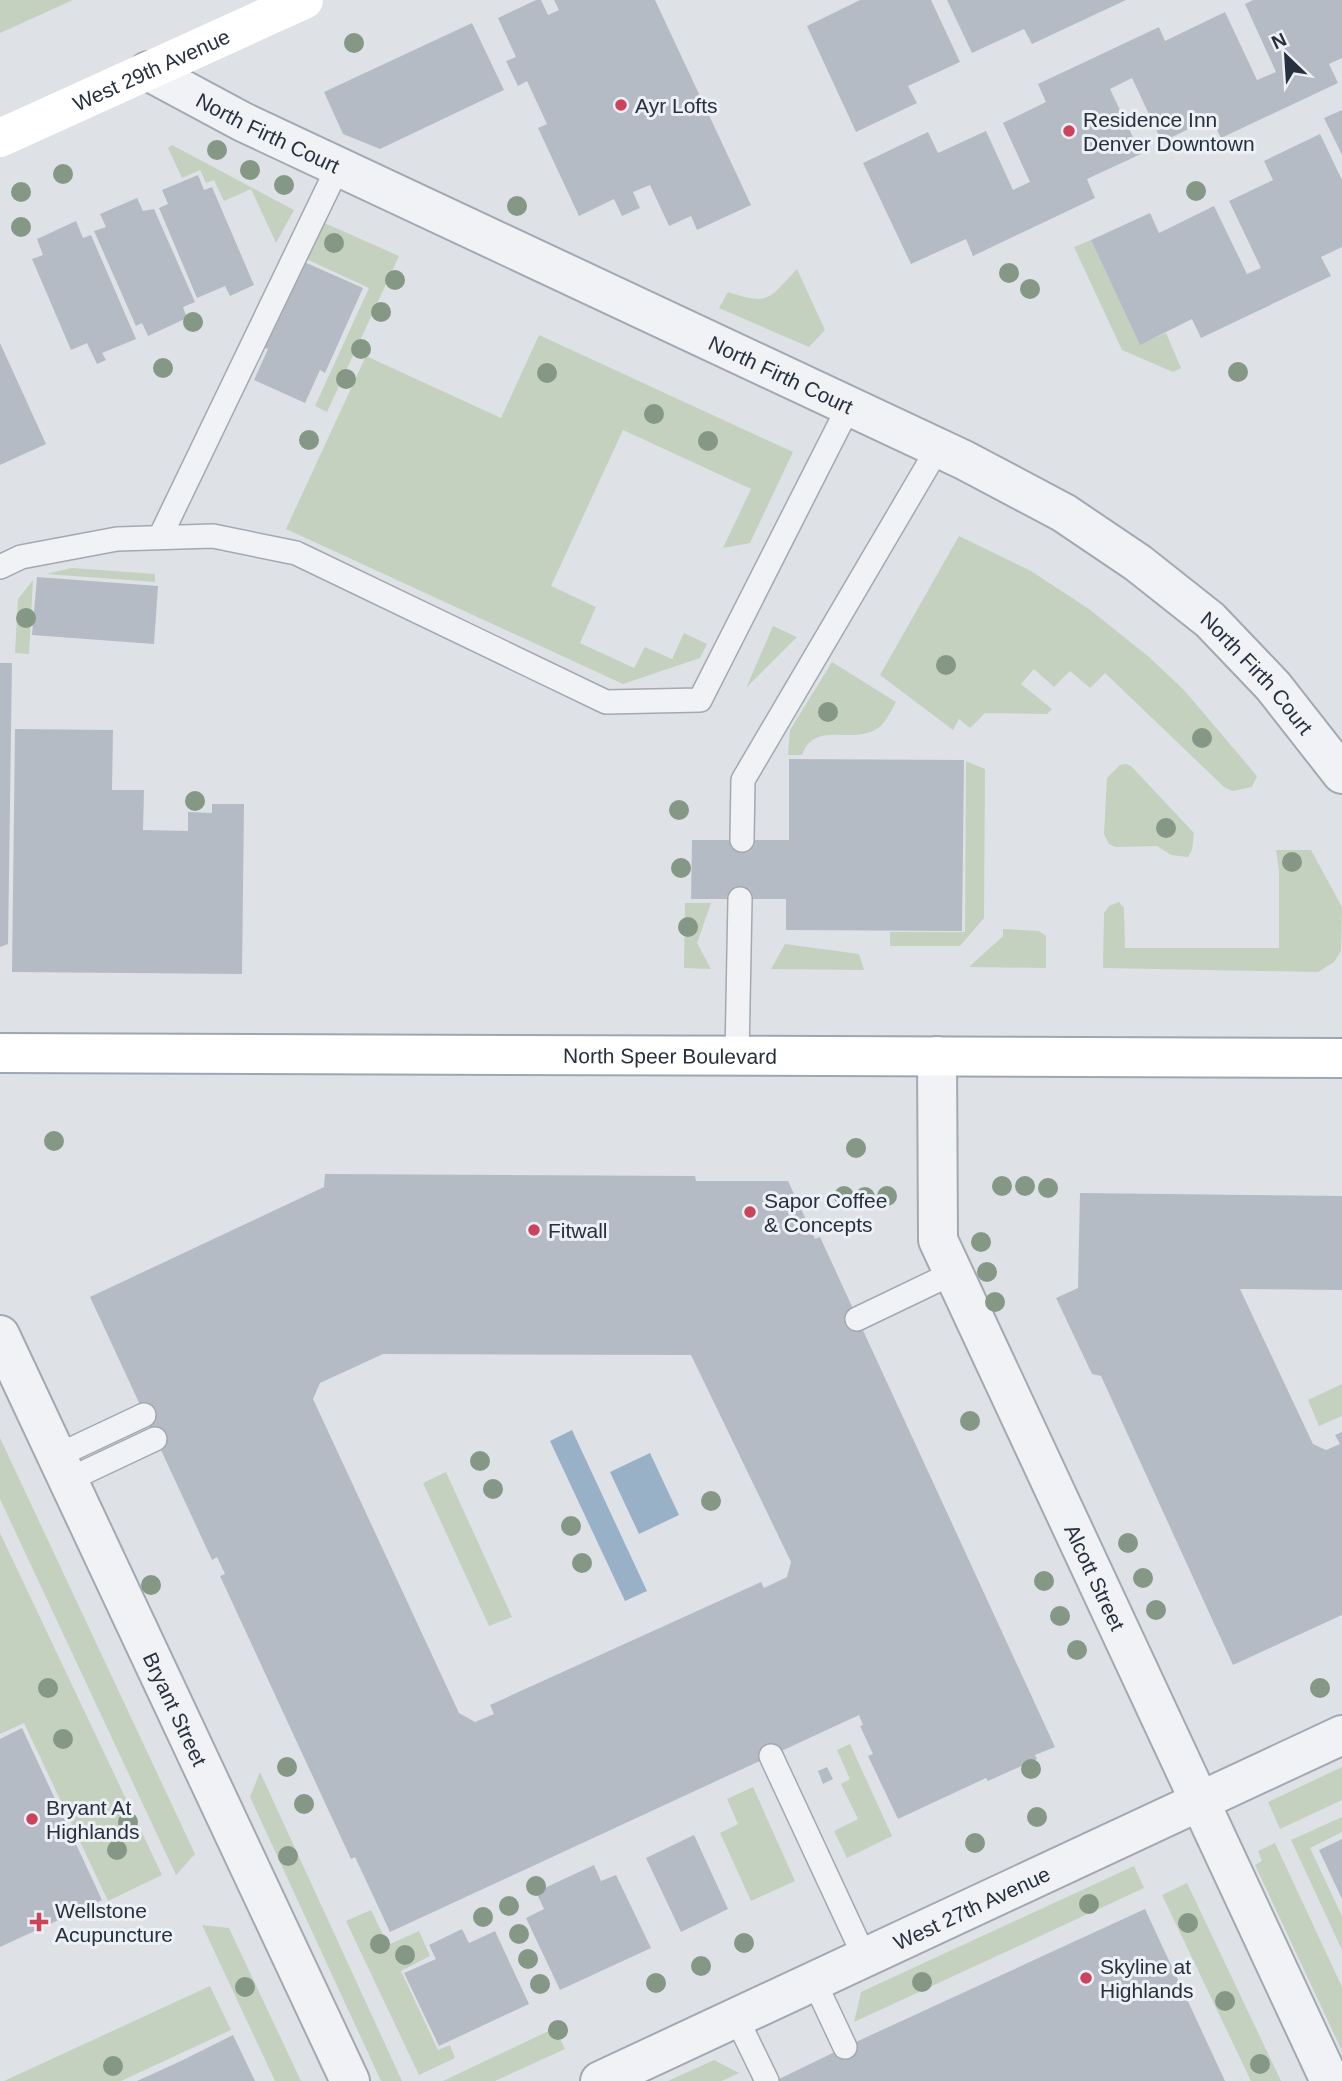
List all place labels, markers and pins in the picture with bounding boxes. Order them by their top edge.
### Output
place label: Ayr Lofts [635,94,717,117]
marker: Ayr Lofts [613,97,629,113]
place label: Residence Inn Denver Downtown [1083,108,1255,155]
marker: Residence Inn Denver Downtown [1061,123,1077,139]
place label: Sapor Coffee & Concepts [764,1189,887,1236]
marker: Sapor Coffee & Concepts [742,1204,758,1220]
place label: Fitwall [548,1219,608,1242]
marker: Fitwall [526,1222,542,1238]
place label: Bryant At Highlands [46,1796,139,1843]
marker: Bryant At Highlands [24,1811,40,1827]
place label: Wellstone Acupuncture [55,1899,173,1946]
marker: Wellstone Acupuncture [29,1912,49,1932]
place label: Skyline at Highlands [1100,1955,1193,2002]
marker: Skyline at Highlands [1078,1970,1094,1986]

